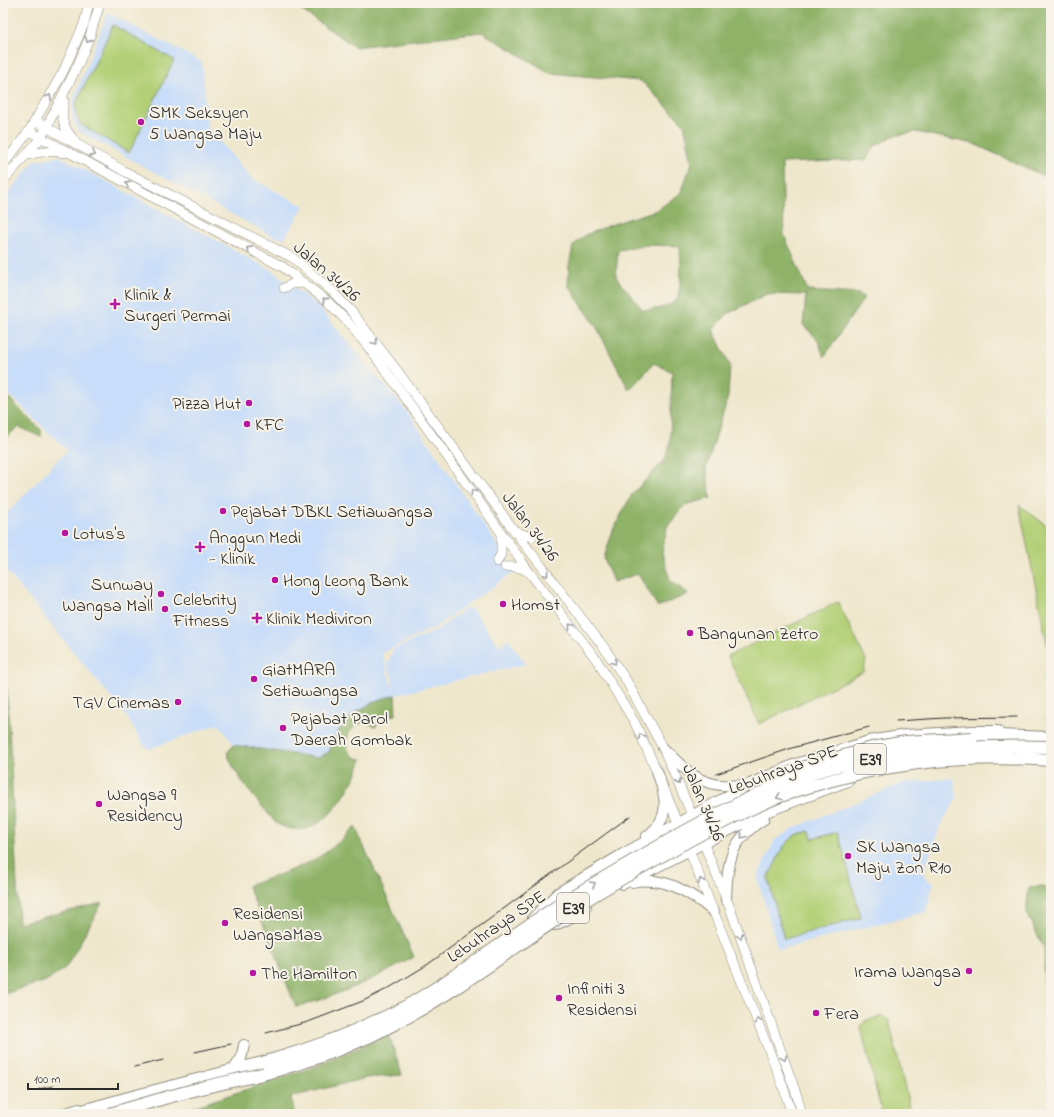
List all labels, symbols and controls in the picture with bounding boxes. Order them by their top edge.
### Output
one-way arrow [85,37,93,44]
one-way arrow [45,93,52,101]
place label: SMK Seksyen 5 Wangsa Maju [149,101,262,149]
marker: SMK Seksyen 5 Wangsa Maju [136,117,146,127]
one-way arrow [89,149,96,156]
one-way arrow [125,181,133,189]
street label: Jalan 34/26 [286,236,365,309]
one-way arrow [245,246,253,253]
place label: Klinik & Surgeri Permai [124,283,231,331]
one-way arrow [322,297,330,304]
marker: Klinik & Surgeri Permai [109,298,121,310]
one-way arrow [371,337,378,344]
place label: Pizza Hut [172,392,241,418]
marker: Pizza Hut [244,398,254,408]
place label: KFC [255,413,284,439]
marker: KFC [242,419,252,429]
street label: Jalan 34/26 [494,487,564,568]
one-way arrow [471,490,478,497]
place label: Pejabat DBKL Setiawangsa [231,500,433,527]
marker: Pejabat DBKL Setiawangsa [218,506,228,516]
place label: Lotus's [73,522,126,548]
place label: Anggun Medi - Klinik [209,526,301,573]
marker: Lotus's [60,528,70,538]
marker: Anggun Medi - Klinik [194,541,206,553]
place label: Hong Leong Bank [283,569,409,596]
one-way arrow [542,569,549,576]
place label: Sunway Wangsa Mall [62,573,153,621]
marker: Hong Leong Bank [270,575,280,585]
place label: Celebrity Fitness [172,588,236,635]
marker: Sunway Wangsa Mall [156,589,166,599]
place label: Homst [511,593,560,619]
marker: Homst [498,599,508,609]
marker: Celebrity Fitness [160,604,170,614]
place label: Klinik Mediviron [266,607,372,633]
marker: Klinik Mediviron [251,612,263,624]
place label: Bangunan Zetro [697,622,818,649]
one-way arrow [569,624,576,631]
marker: Bangunan Zetro [685,628,695,638]
place label: GiatMARA Setiawangsa [262,658,358,706]
one-way arrow [609,658,616,665]
marker: GiatMARA Setiawangsa [249,674,259,684]
place label: TGV Cinemas [73,691,170,717]
marker: TGV Cinemas [173,697,183,707]
place label: Pejabat Parol Daerah Gombak [290,707,412,754]
marker: Pejabat Parol Daerah Gombak [278,723,288,733]
one-way arrow [638,732,646,740]
street label: Lebuhraya SPE [726,739,842,803]
road number: E39 [854,744,886,774]
street label: Jalan 34/26 [674,760,730,846]
one-way arrow [673,778,681,785]
place label: Wangsa 9 Residency [107,783,182,830]
one-way arrow [775,792,783,800]
marker: Wangsa 9 Residency [94,799,104,809]
one-way arrow [741,831,748,838]
place label: SK Wangsa Maju Zon R10 [856,835,952,882]
marker: SK Wangsa Maju Zon R10 [843,851,853,861]
one-way arrow [698,877,706,884]
one-way arrow [589,881,596,888]
street label: Lebuhraya SPE [442,885,552,970]
road number: E39 [557,893,589,923]
place label: Residensi WangsaMas [233,902,322,950]
marker: Residensi WangsaMas [220,918,230,928]
one-way arrow [735,933,743,940]
place label: Irama Wangsa [854,960,961,987]
place label: The Hamilton [261,962,357,988]
marker: Irama Wangsa [964,966,974,976]
marker: The Hamilton [248,968,258,978]
place label: Infiniti 3 Residensi [567,977,637,1024]
marker: Infiniti 3 Residensi [554,993,564,1003]
place label: Fera [823,1002,859,1028]
marker: Fera [811,1008,821,1018]
one-way arrow [754,1017,762,1024]
one-way arrow [779,1055,788,1062]
scale bar [28,1065,118,1091]
text: 100 m [34,1071,61,1089]

